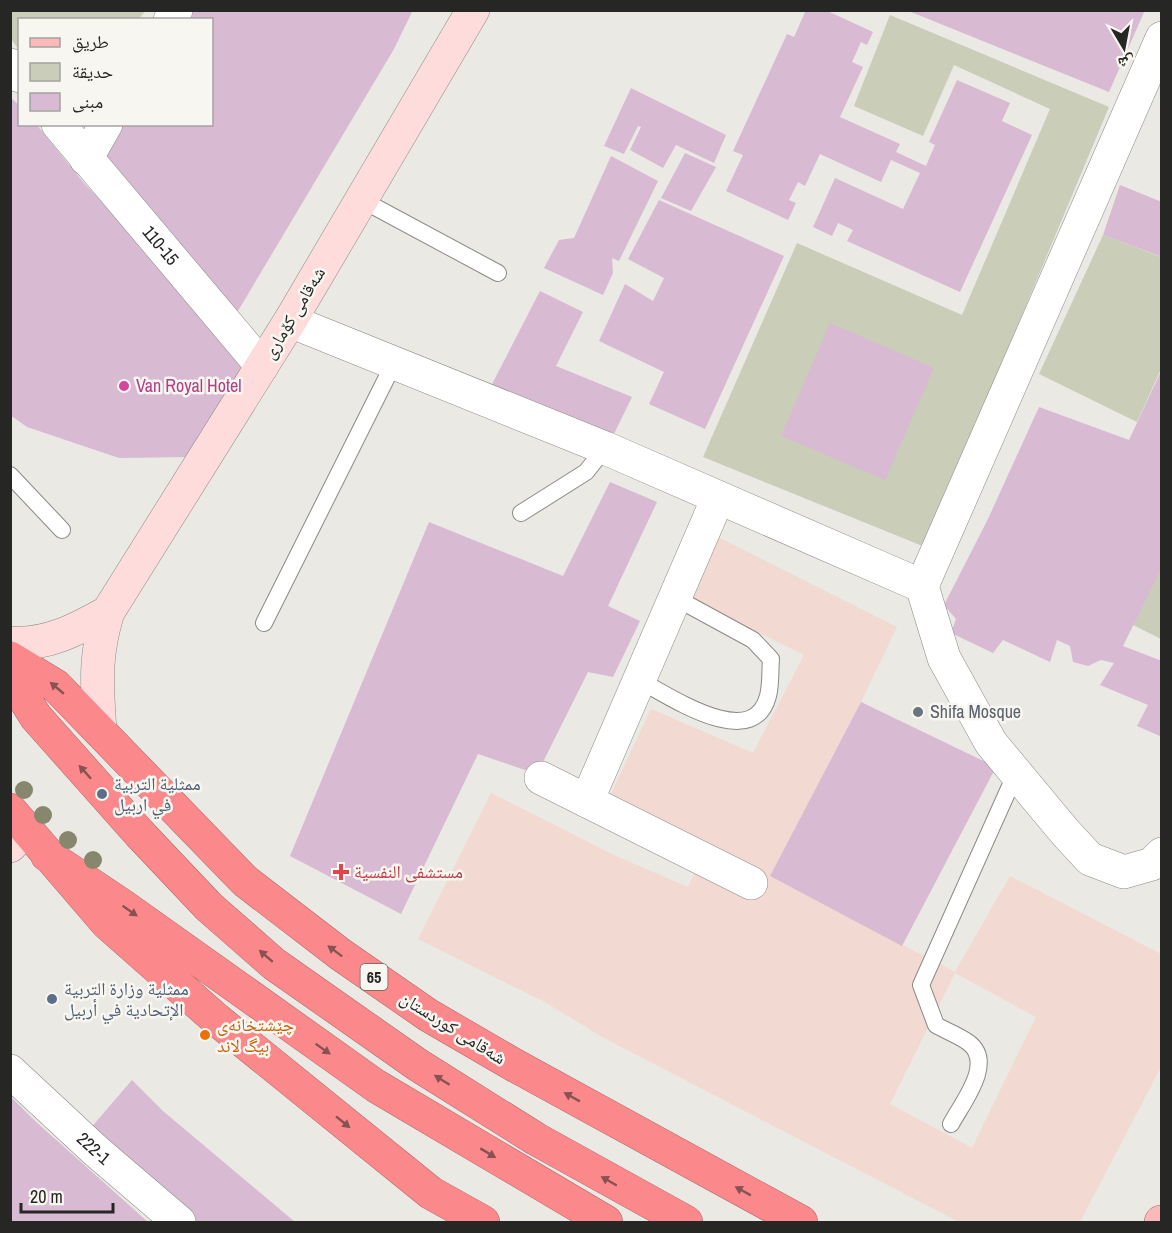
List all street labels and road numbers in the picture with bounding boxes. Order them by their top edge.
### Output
street label: 110-15 [137,220,185,270]
street label: شەقامی کۆماری [256,262,331,364]
road number: 65 [360,964,388,990]
street label: شەقامی کوردستان [396,985,511,1070]
street label: 222-1 [71,1126,117,1171]

